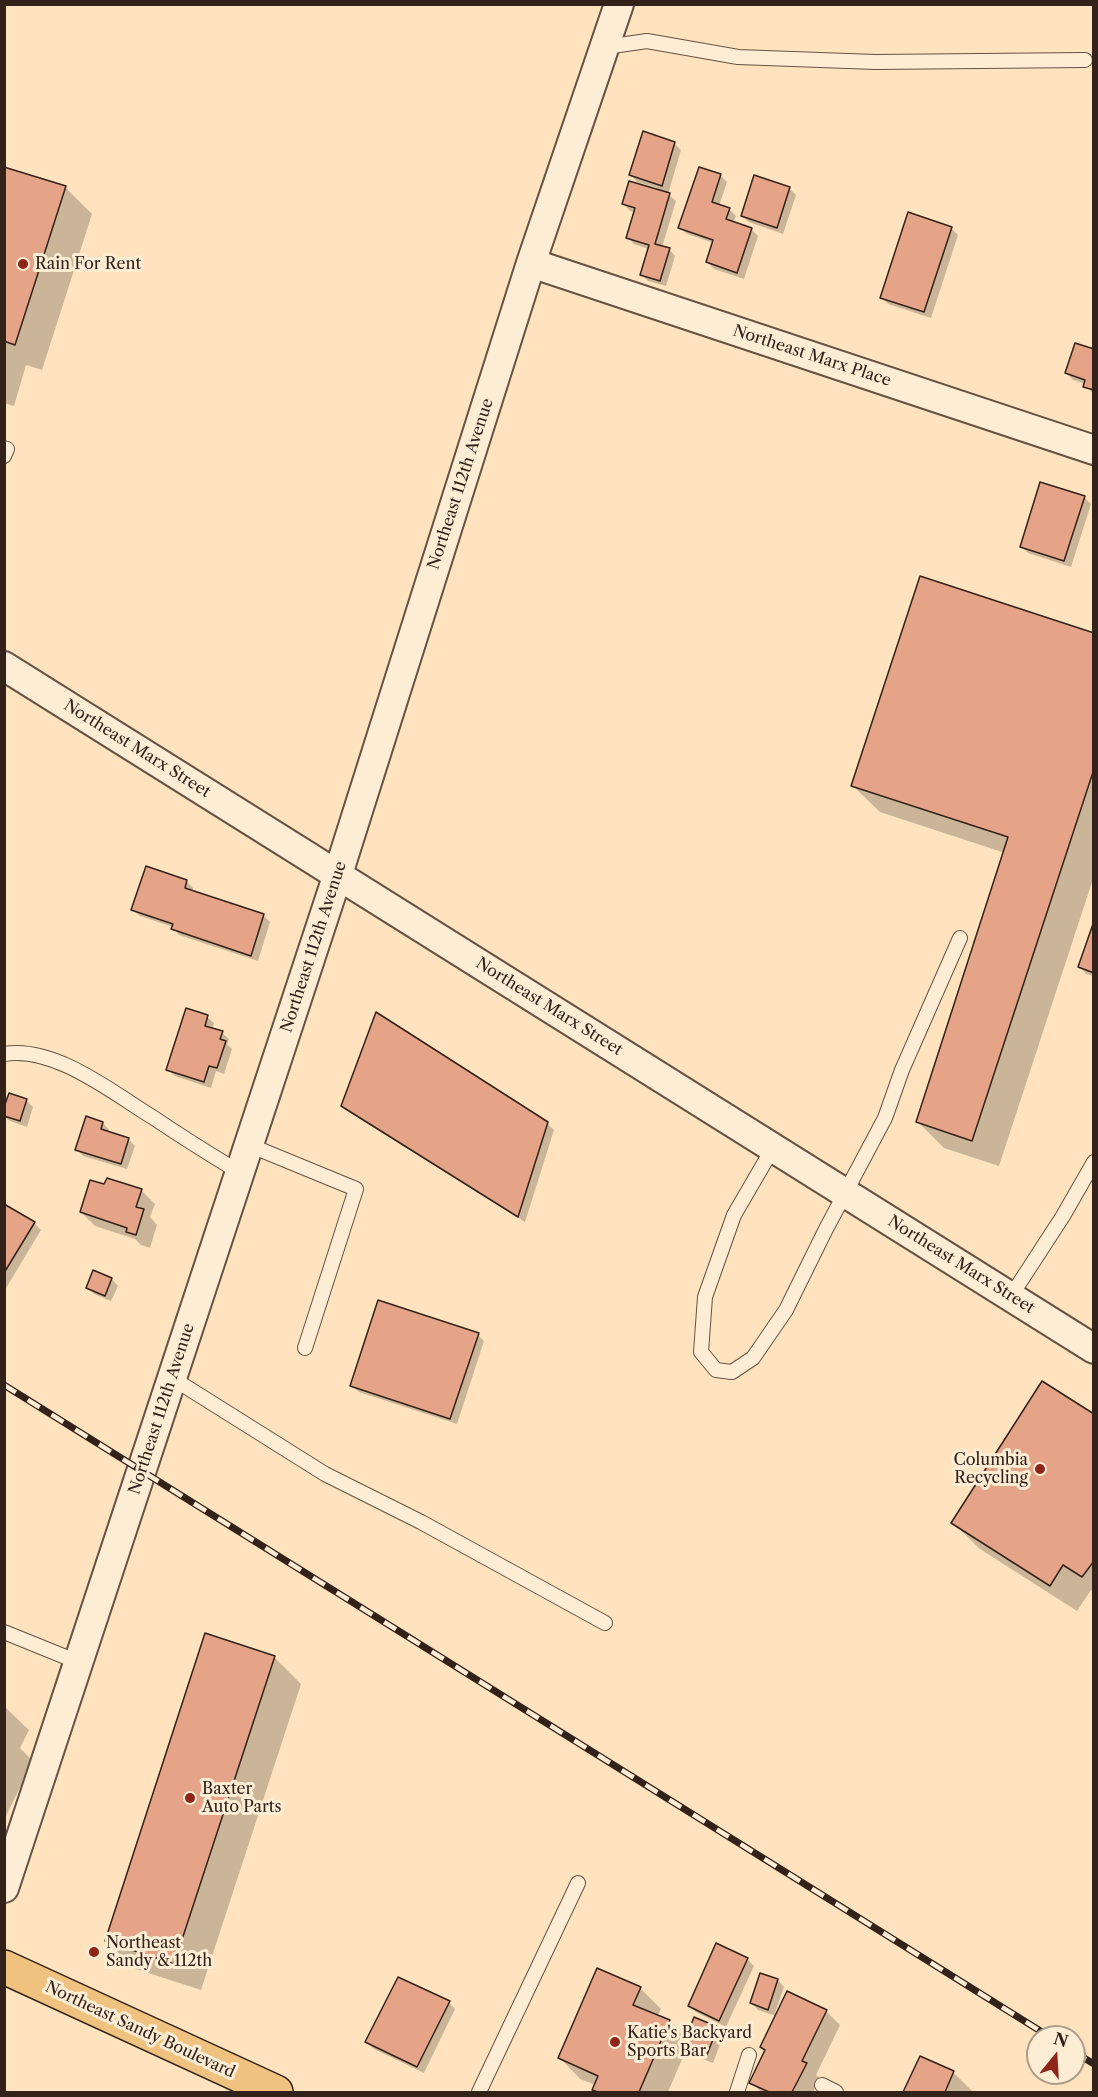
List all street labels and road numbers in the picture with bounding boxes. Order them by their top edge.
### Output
street label: Northeast Marx Place [731,321,893,391]
street label: Northeast 112th Avenue [424,396,498,572]
street label: Northeast Marx Street [60,696,214,802]
street label: Northeast 112th Avenue [277,859,351,1035]
street label: Northeast Marx Street [472,954,626,1060]
street label: Northeast Marx Street [884,1212,1038,1318]
street label: Northeast 112th Avenue [125,1321,199,1497]
street label: Northeast Sandy Boulevard [42,1978,238,2082]

